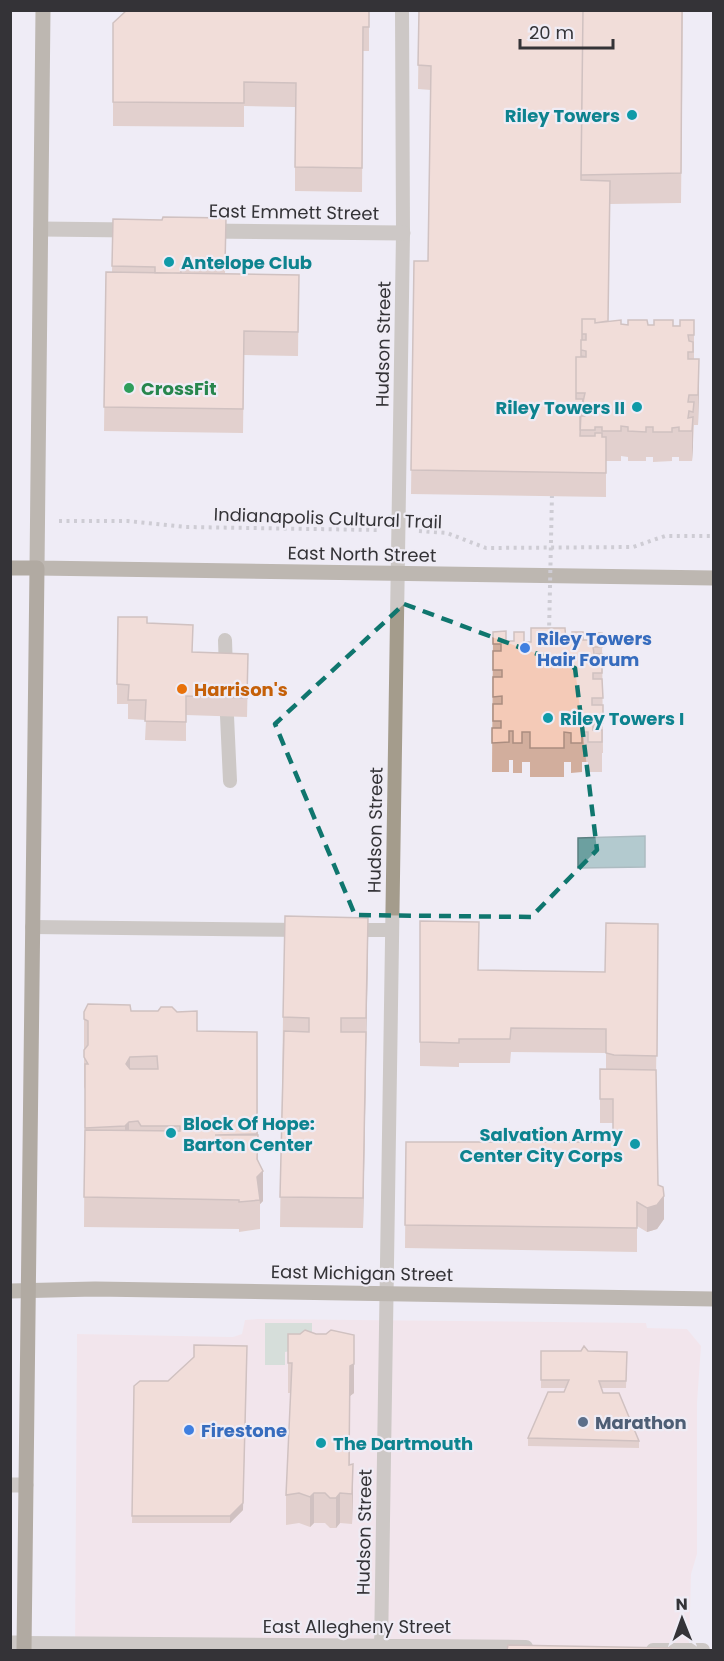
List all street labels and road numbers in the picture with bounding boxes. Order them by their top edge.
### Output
street label: East Emmett Street [209,198,379,226]
street label: Hudson Street [369,281,397,407]
street label: Indianapolis Cultural Trail [213,502,443,534]
street label: East North Street [287,540,437,568]
street label: Hudson Street [361,767,389,893]
street label: East Michigan Street [271,1259,453,1287]
street label: Hudson Street [350,1469,378,1595]
street label: East Allegheny Street [263,1614,451,1639]

